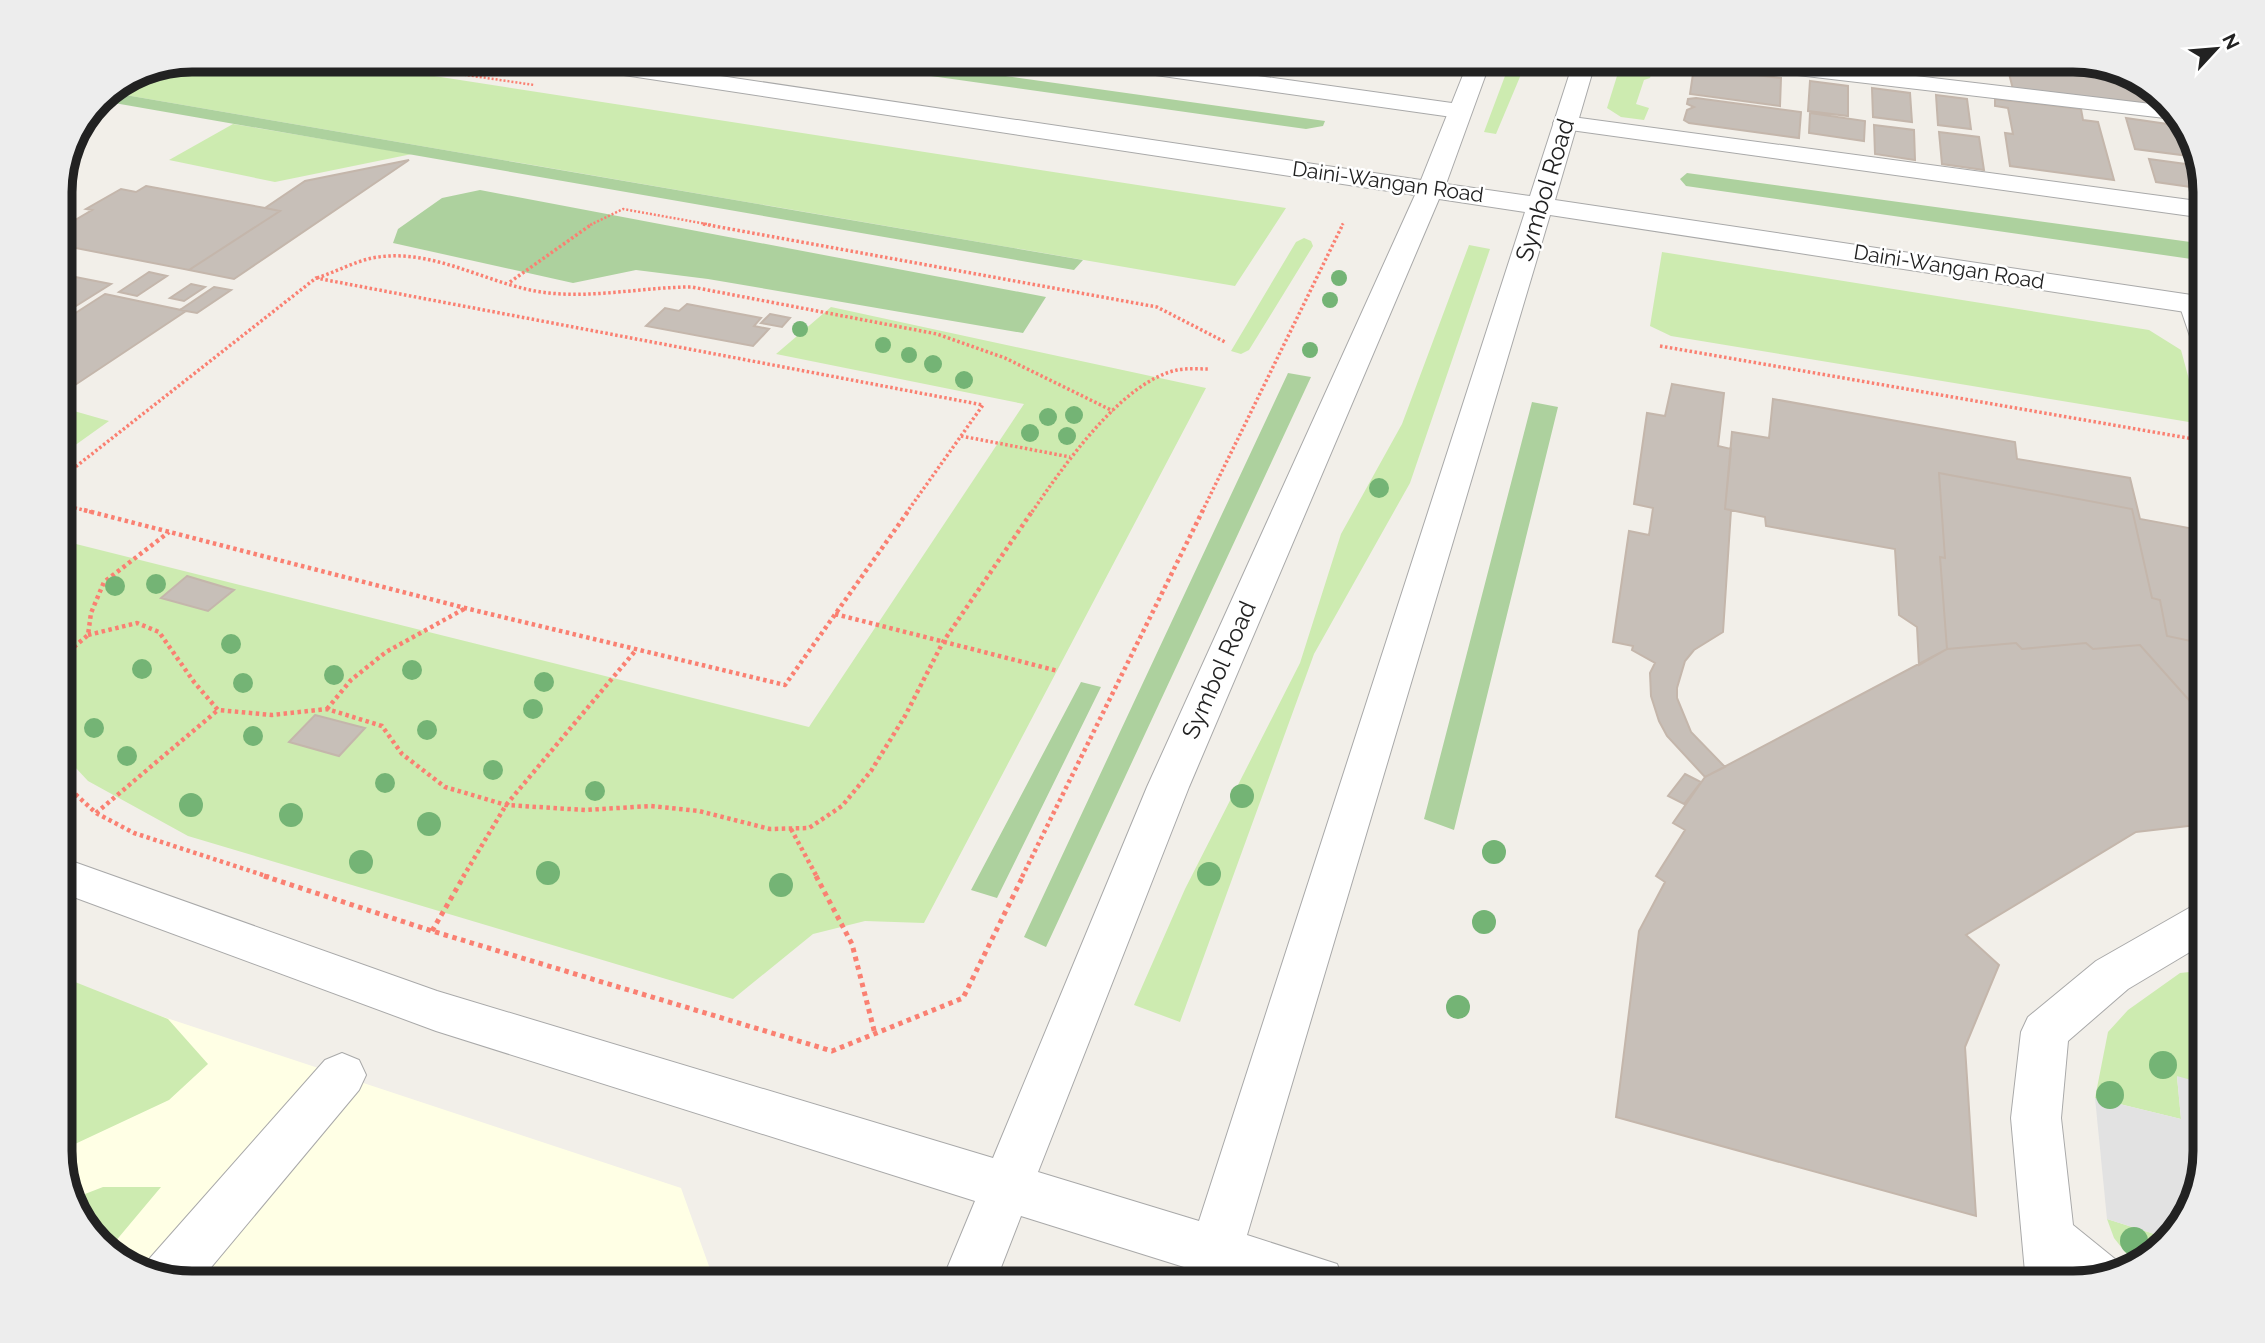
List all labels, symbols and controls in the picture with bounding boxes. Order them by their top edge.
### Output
north arrow [2181,14,2251,84]
text: N [2218,30,2244,53]
street label: Symbol Road [1509,115,1580,265]
street label: Daini-Wangan Road [1291,156,1485,207]
street label: Daini-Wangan Road [1852,239,2046,294]
street label: Symbol Road [1175,596,1262,743]

